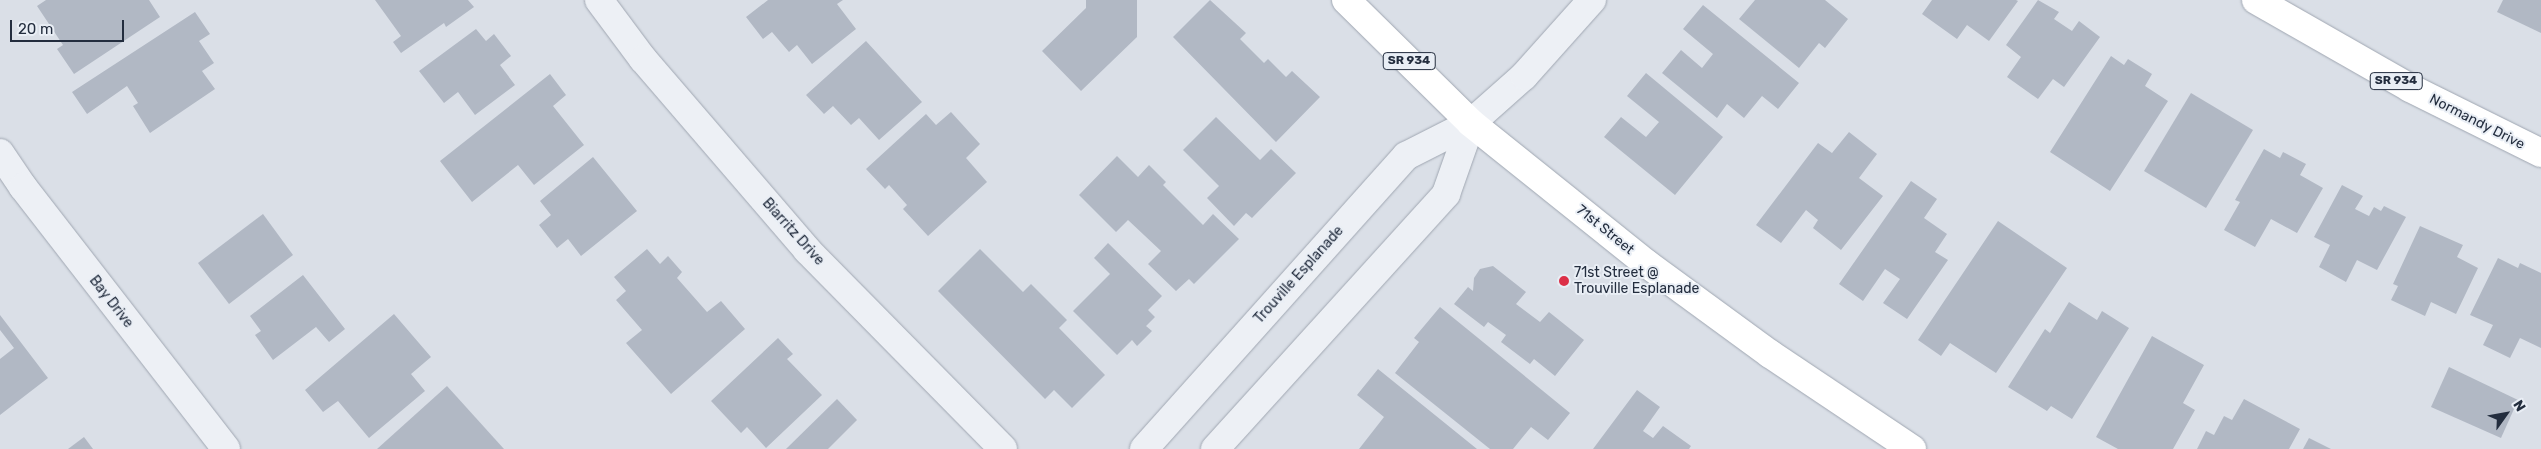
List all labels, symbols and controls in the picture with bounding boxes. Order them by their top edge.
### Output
scale bar [12,10,126,42]
text: 20 m [18,20,53,38]
road number: SR 934 [1382,51,1436,70]
road number: SR 934 [2368,72,2424,90]
street label: Normandy Drive [2426,91,2528,153]
street label: Biarritz Drive [759,195,827,269]
street label: 71st Street [1573,202,1637,258]
street label: Trouville Esplanade [1251,223,1347,327]
place label: 71st Street @ Trouville Esplanade [1574,265,1699,298]
street label: Bay Drive [85,272,137,332]
marker: 71st Street @ Trouville Esplanade [1558,275,1570,287]
north arrow [2481,389,2531,439]
text: N [2509,397,2529,415]

